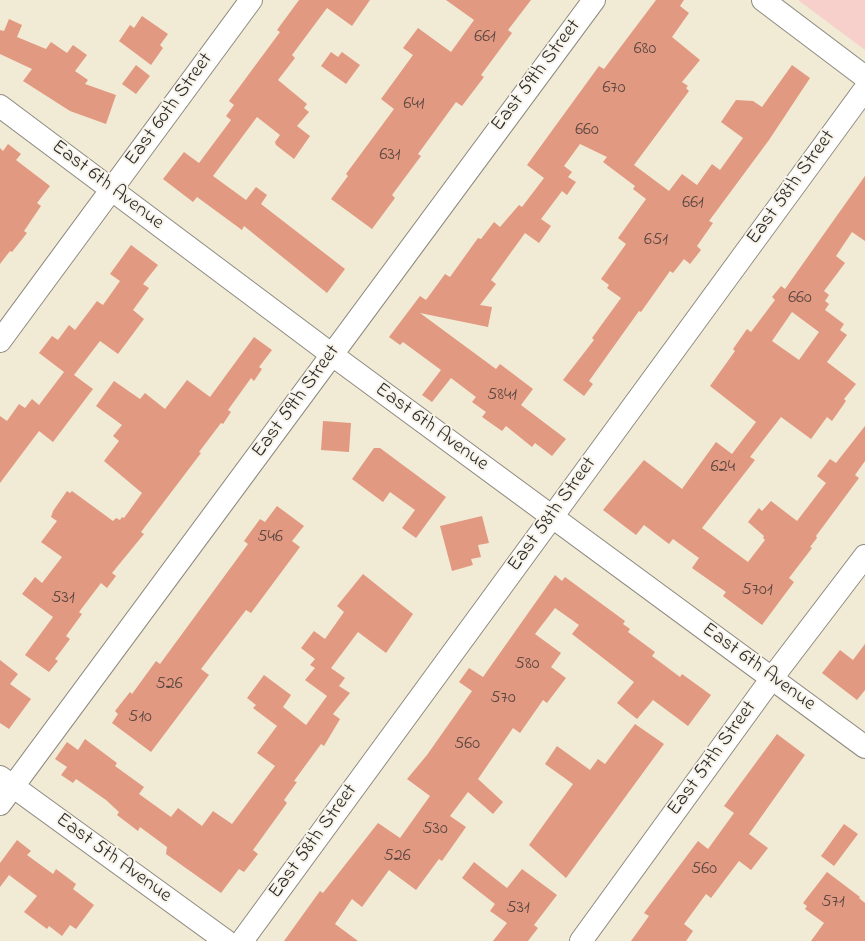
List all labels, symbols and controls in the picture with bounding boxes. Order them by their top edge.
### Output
street label: East 59th Street [487,15,587,137]
house number: 661 [474,27,496,49]
house number: 680 [634,39,656,61]
street label: East 60th Street [121,49,219,171]
house number: 670 [602,78,626,100]
house number: 641 [403,94,425,116]
house number: 660 [575,120,599,142]
street label: East 58th Street [743,126,841,250]
street label: East 6th Avenue [46,136,168,236]
house number: 631 [379,145,401,167]
house number: 661 [682,193,704,215]
house number: 651 [644,230,668,252]
house number: 660 [788,288,812,310]
street label: East 59th Street [248,341,346,463]
street label: East 6th Avenue [369,379,493,477]
house number: 5841 [487,385,517,407]
street label: East 58th Street [504,453,602,577]
house number: 624 [711,457,735,479]
house number: 546 [257,527,283,549]
house number: 5701 [741,580,773,602]
house number: 531 [51,588,75,610]
street label: East 6th Avenue [696,619,820,717]
house number: 580 [515,654,539,676]
house number: 526 [155,674,183,696]
house number: 570 [490,688,516,710]
street label: East 57th Street [663,697,763,821]
house number: 510 [128,707,152,729]
house number: 560 [454,734,480,756]
street label: East 58th Street [265,780,363,904]
street label: East 5th Avenue [50,809,176,909]
house number: 530 [422,819,448,841]
house number: 526 [383,846,411,868]
house number: 560 [691,859,717,881]
house number: 571 [821,892,845,914]
house number: 531 [506,898,530,920]

